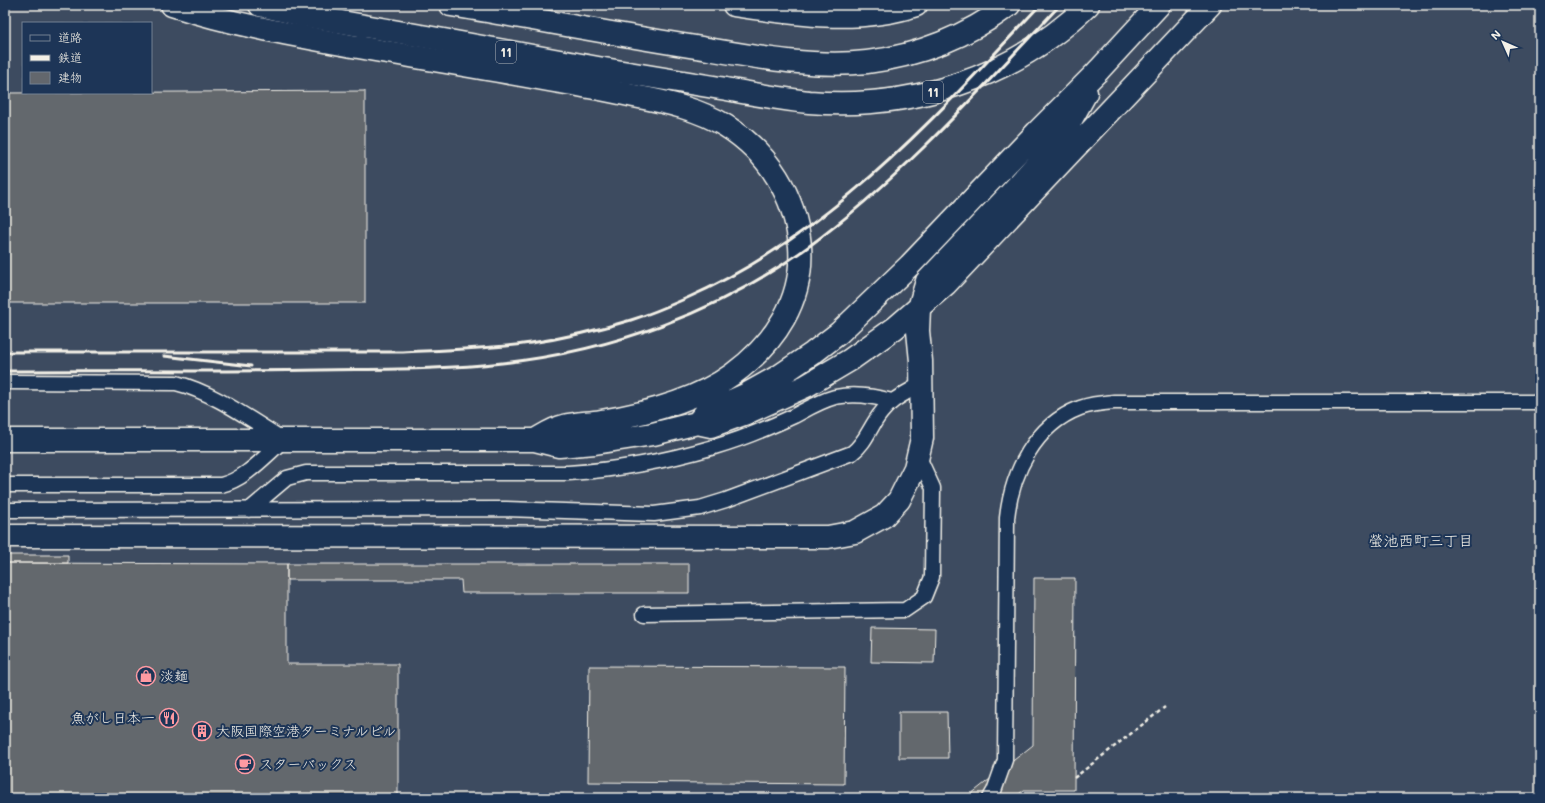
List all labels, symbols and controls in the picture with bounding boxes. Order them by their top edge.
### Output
legend [22,22,152,94]
north arrow [1483,22,1523,62]
text: N [1487,26,1504,43]
text: 道路 [58,29,82,45]
road number: 11 [496,41,516,63]
text: 鉄道 [58,49,82,65]
text: 建物 [58,69,82,85]
road number: 11 [923,81,943,103]
district label: 螢池西町三丁目 [1368,530,1474,550]
shop icon: 淡麺 [135,665,157,687]
place label: 淡麺 [160,666,188,685]
restaurant icon: 魚がし日本一 [158,707,180,729]
place label: 魚がし日本一 [71,708,155,727]
building icon: 大阪国際空港ターミナルビル [191,720,213,742]
place label: 大阪国際空港ターミナルビル [216,721,397,740]
cafe icon: スターバックス [234,753,256,775]
place label: スターバックス [259,754,357,773]

